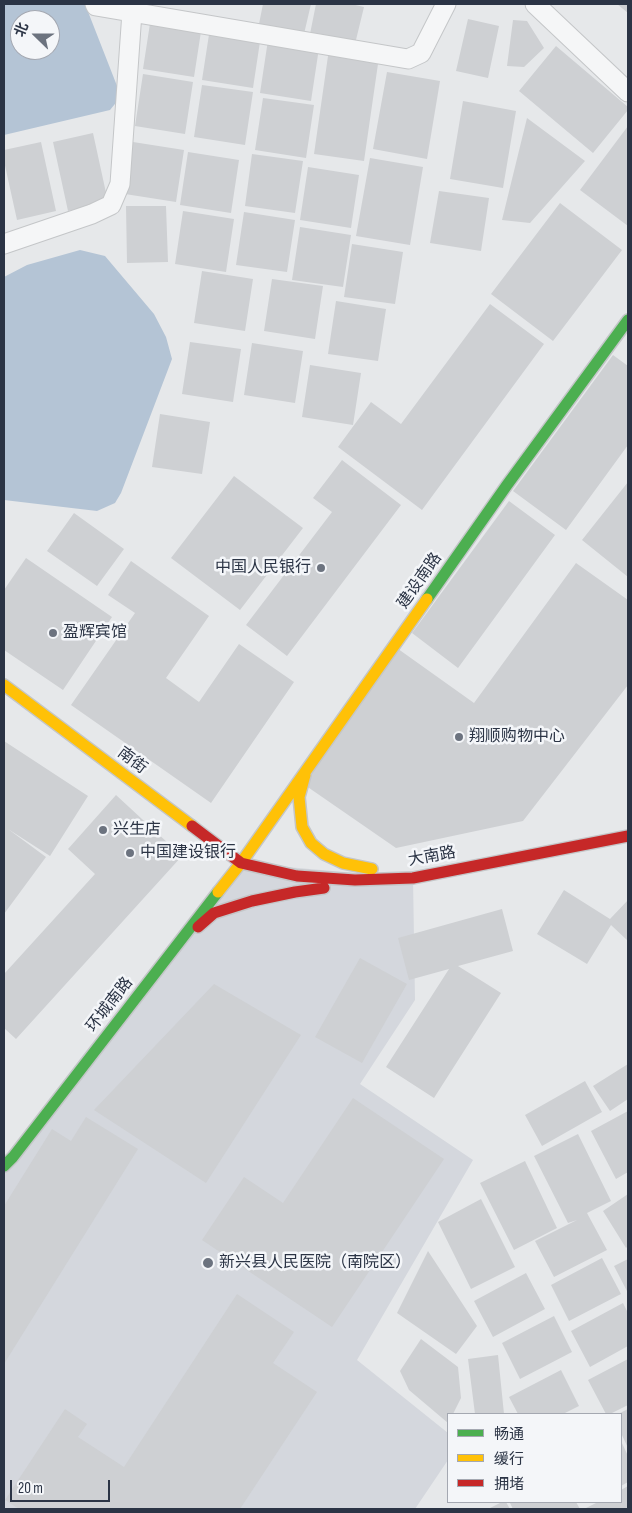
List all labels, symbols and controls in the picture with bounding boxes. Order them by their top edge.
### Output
north arrow [10,10,60,60]
text: 北 [11,20,32,39]
street label: 建设南路 [394,549,446,613]
place label: 中国人民银行 [215,558,311,578]
marker: 中国人民银行 [315,562,327,574]
place label: 盈辉宾馆 [63,623,127,643]
marker: 盈辉宾馆 [47,627,59,639]
place label: 翔顺购物中心 [469,727,565,747]
marker: 翔顺购物中心 [453,731,465,743]
street label: 南街 [113,744,151,778]
place label: 兴生店 [113,820,161,840]
marker: 兴生店 [97,824,109,836]
place label: 中国建设银行 [140,843,236,863]
street label: 大南路 [407,843,457,871]
marker: 中国建设银行 [124,847,136,859]
street label: 环城南路 [83,974,137,1036]
place label: 新兴县人民医院（南院区） [219,1253,411,1273]
marker: 新兴县人民医院（南院区） [201,1256,215,1270]
legend [447,1413,622,1503]
text: 畅通 [494,1425,524,1444]
text: 缓行 [494,1450,524,1469]
scale bar [12,1470,112,1502]
text: 拥堵 [494,1475,524,1494]
text: 20 m [18,1479,43,1498]

